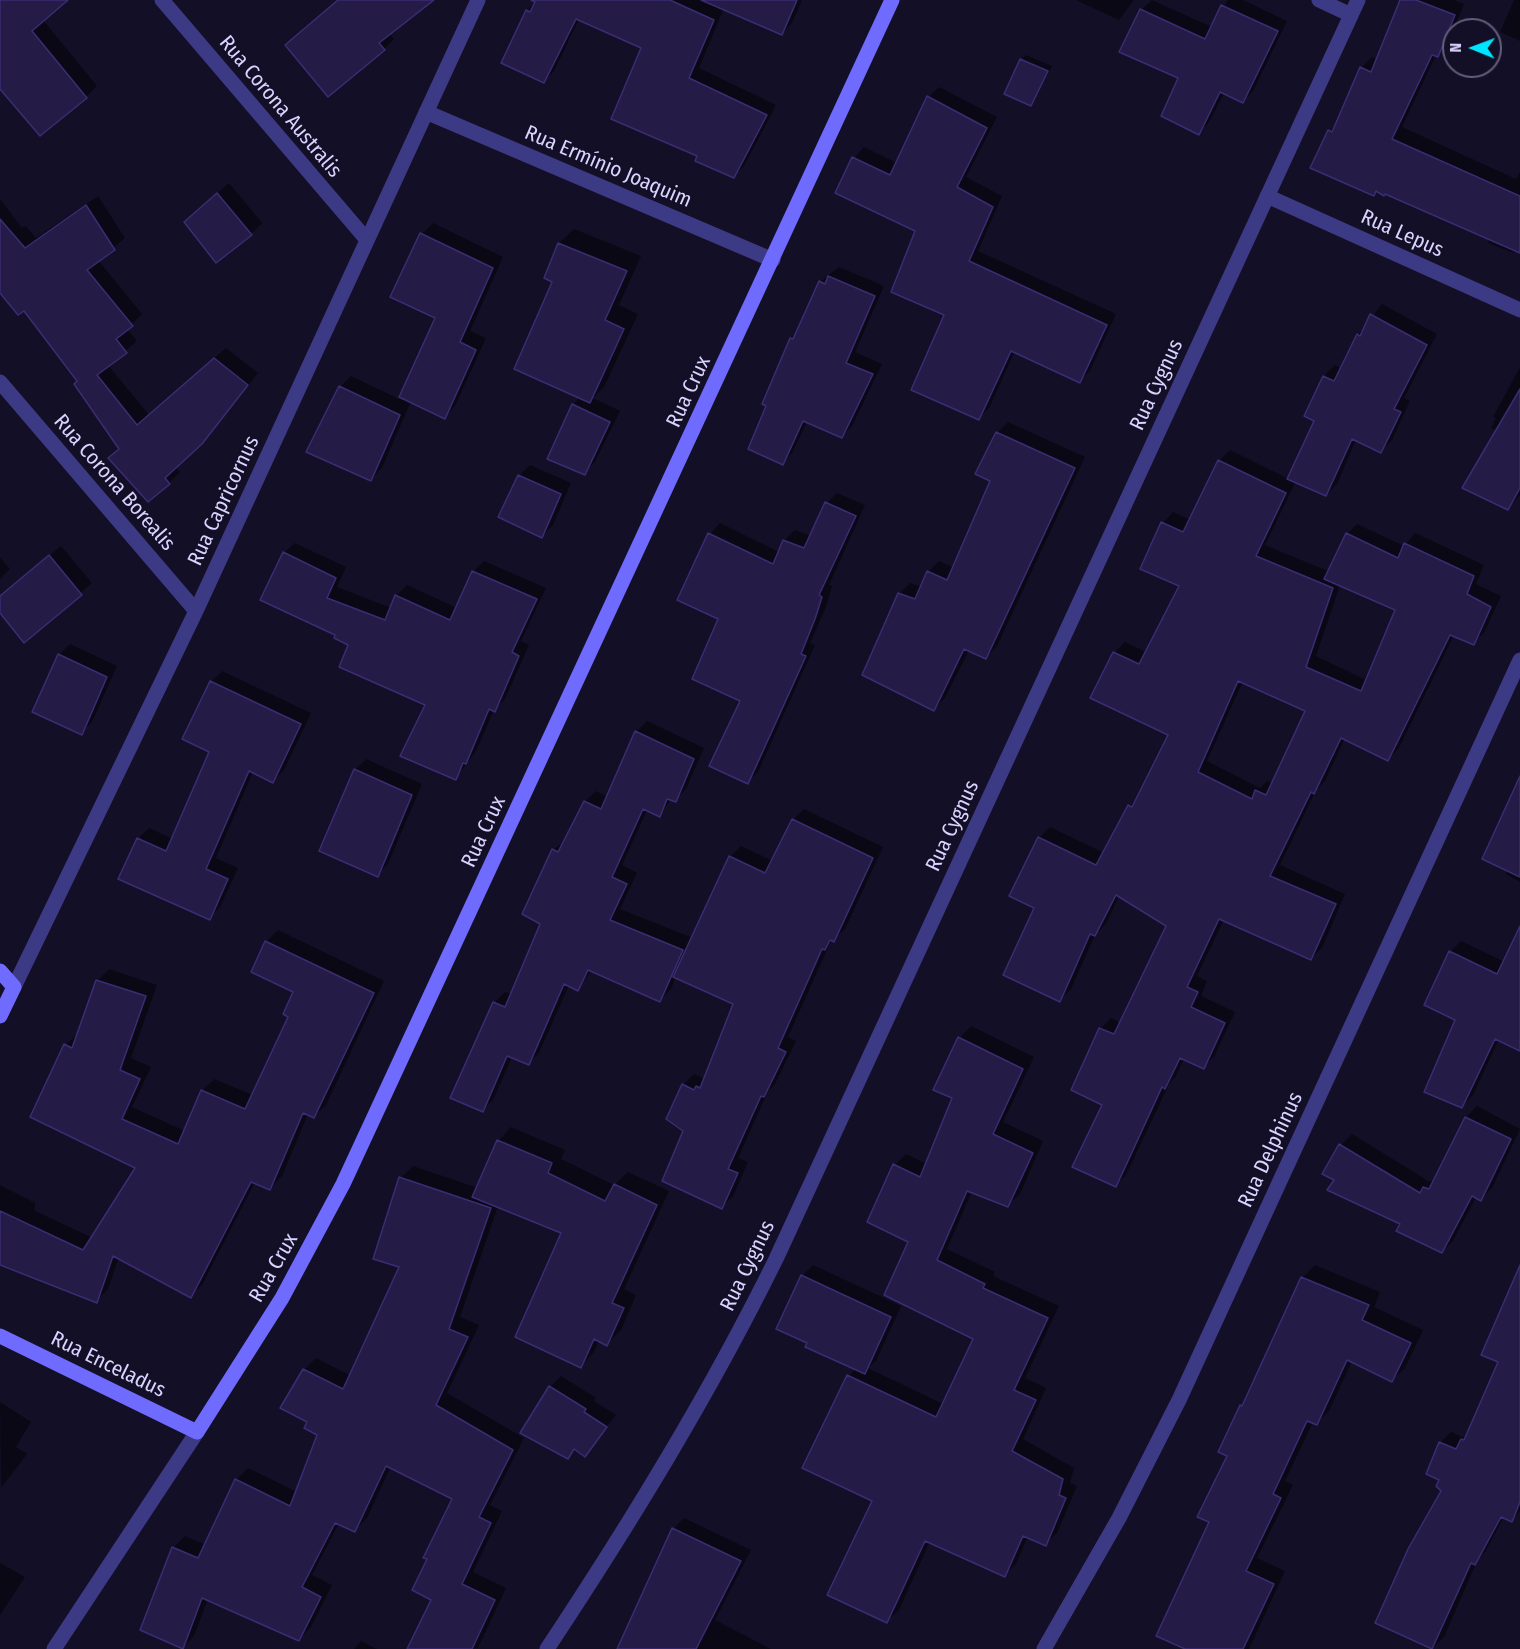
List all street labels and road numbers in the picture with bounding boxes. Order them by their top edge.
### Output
street label: Rua Corona Australis [213,31,347,183]
street label: Rua Ermínio Joaquim [521,120,695,214]
street label: Rua Lepus [1357,205,1447,263]
street label: Rua Cygnus [1125,336,1189,434]
street label: Rua Crux [662,352,716,432]
street label: Rua Corona Borealis [48,410,180,556]
street label: Rua Capricornus [183,432,265,570]
street label: Rua Cygnus [921,777,985,875]
street label: Rua Crux [457,792,511,872]
street label: Rua Delphinus [1233,1088,1309,1212]
street label: Rua Cygnus [715,1217,781,1315]
street label: Rua Crux [244,1229,304,1307]
street label: Rua Enceladus [47,1326,169,1404]

